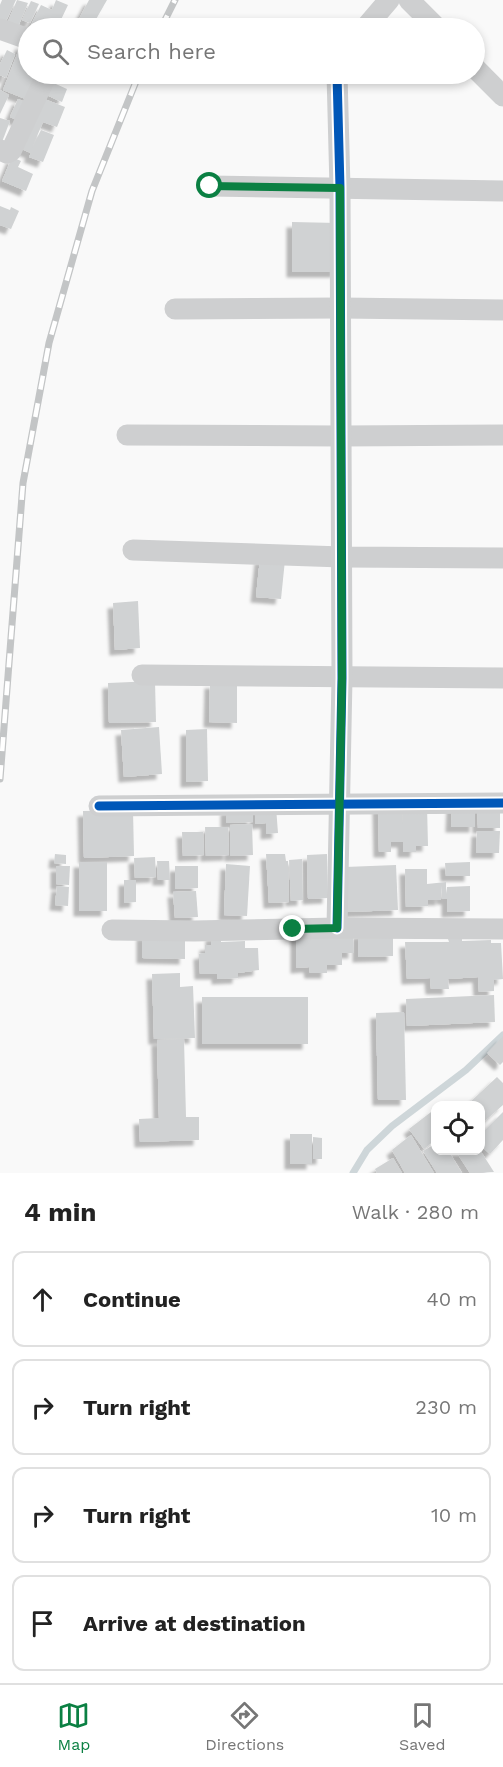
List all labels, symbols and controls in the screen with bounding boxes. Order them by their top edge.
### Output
search box [18,18,485,84]
icon: search [39,35,72,68]
text: Search here [87,39,216,64]
route start [196,172,222,198]
route end [279,915,305,941]
map controls [431,1101,485,1155]
button: locate [431,1101,485,1155]
text: 4 min [24,1197,96,1227]
text: Walk · 280 m [352,1200,479,1224]
icon: ahead [26,1283,59,1316]
text: Continue [83,1287,181,1312]
text: 40 m [426,1287,477,1311]
icon: right [26,1391,59,1424]
text: Turn right [83,1395,190,1420]
text: 230 m [415,1395,477,1419]
icon: right [26,1499,59,1532]
text: Turn right [83,1503,190,1528]
text: 10 m [431,1503,477,1527]
icon: arrive [26,1607,59,1640]
text: Arrive at destination [83,1611,306,1636]
tab: Map [57,1699,90,1754]
tab: Directions [205,1699,284,1754]
tab: Saved [399,1699,446,1754]

